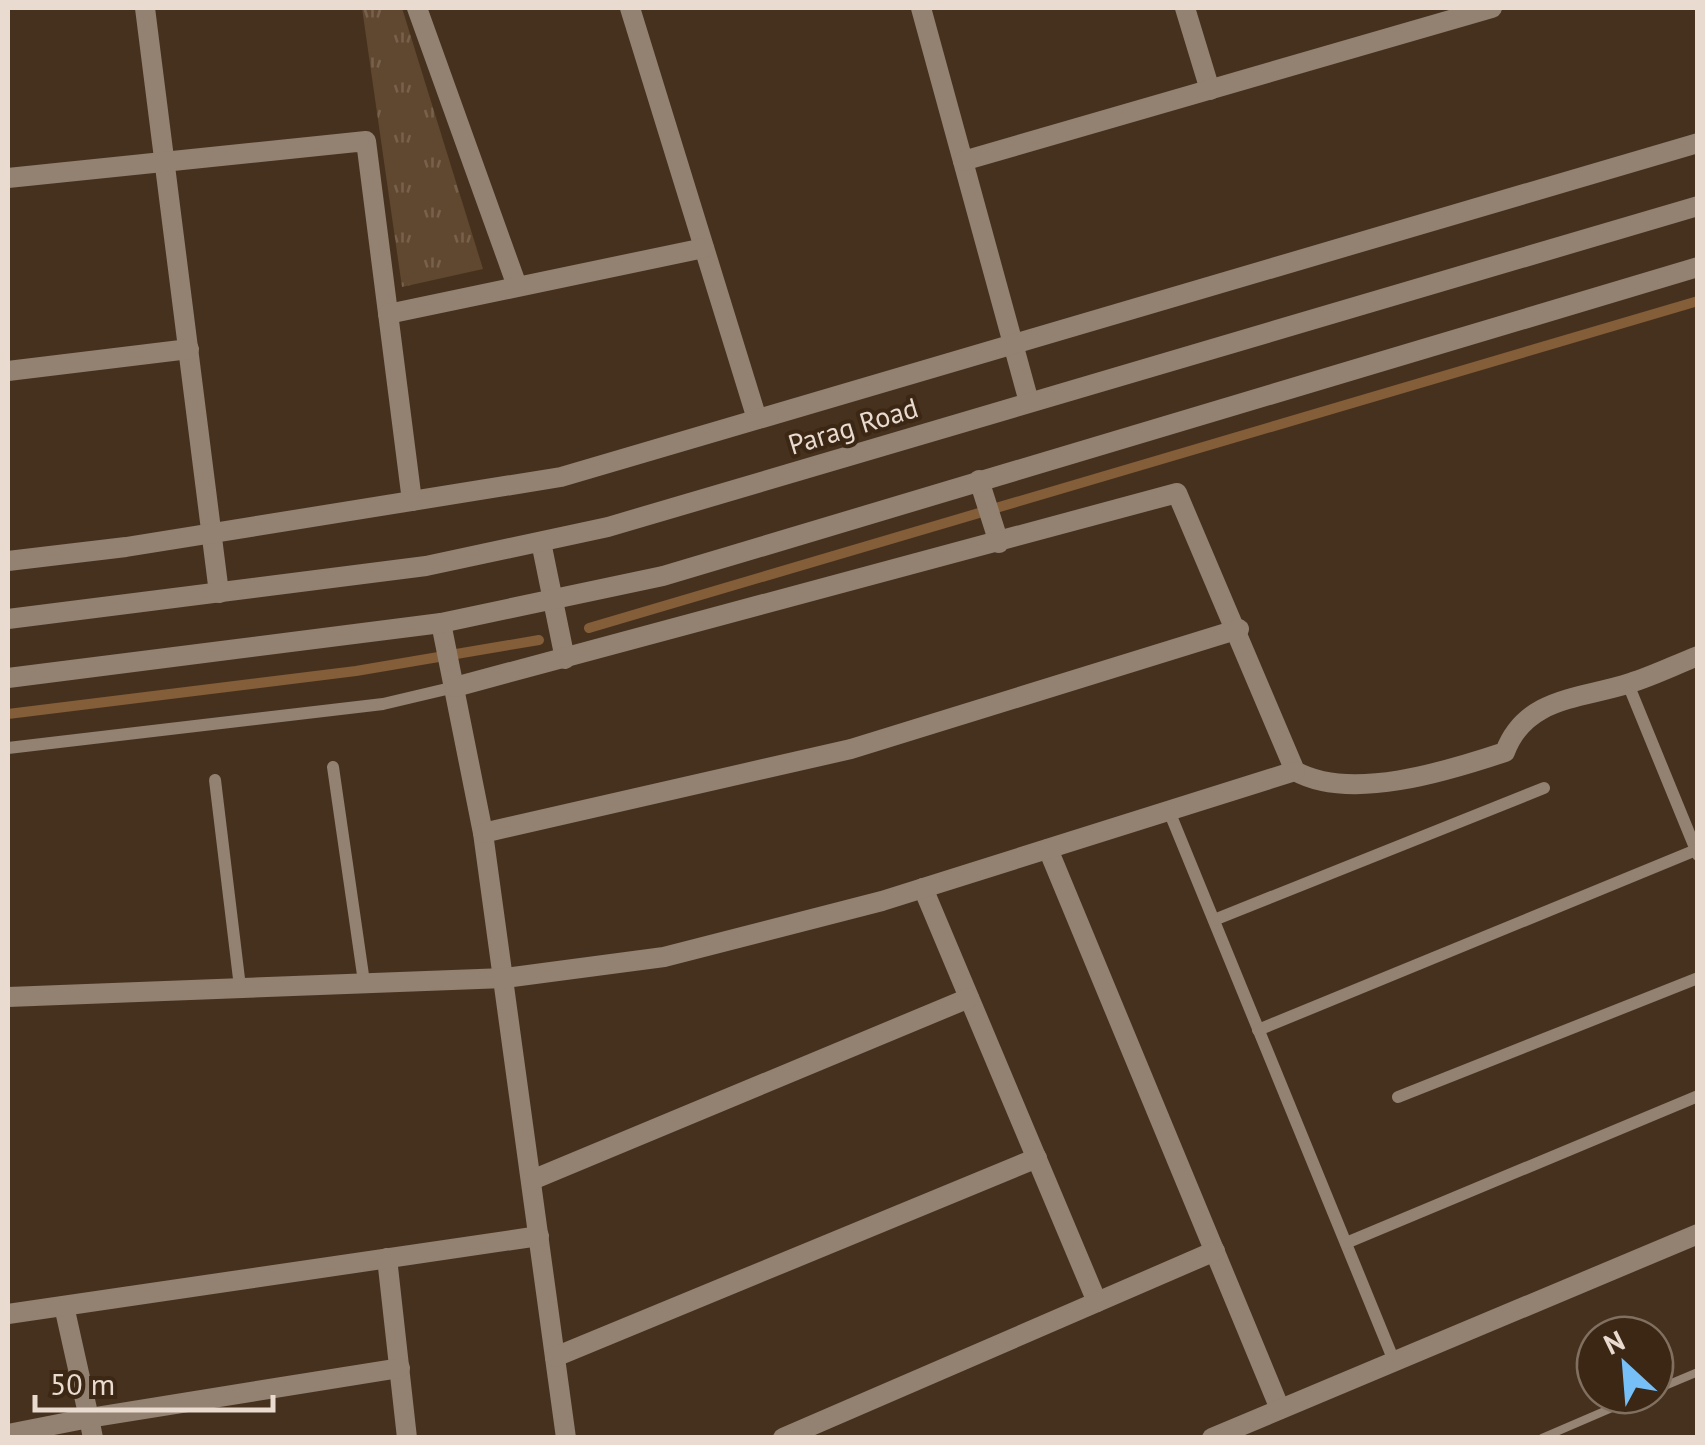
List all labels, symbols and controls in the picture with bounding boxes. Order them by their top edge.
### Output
street label: Parag Road [783,388,922,463]
north arrow [1575,1315,1675,1415]
text: N [1597,1321,1630,1363]
scale bar [35,1350,272,1412]
text: 50 m [50,1364,115,1403]

